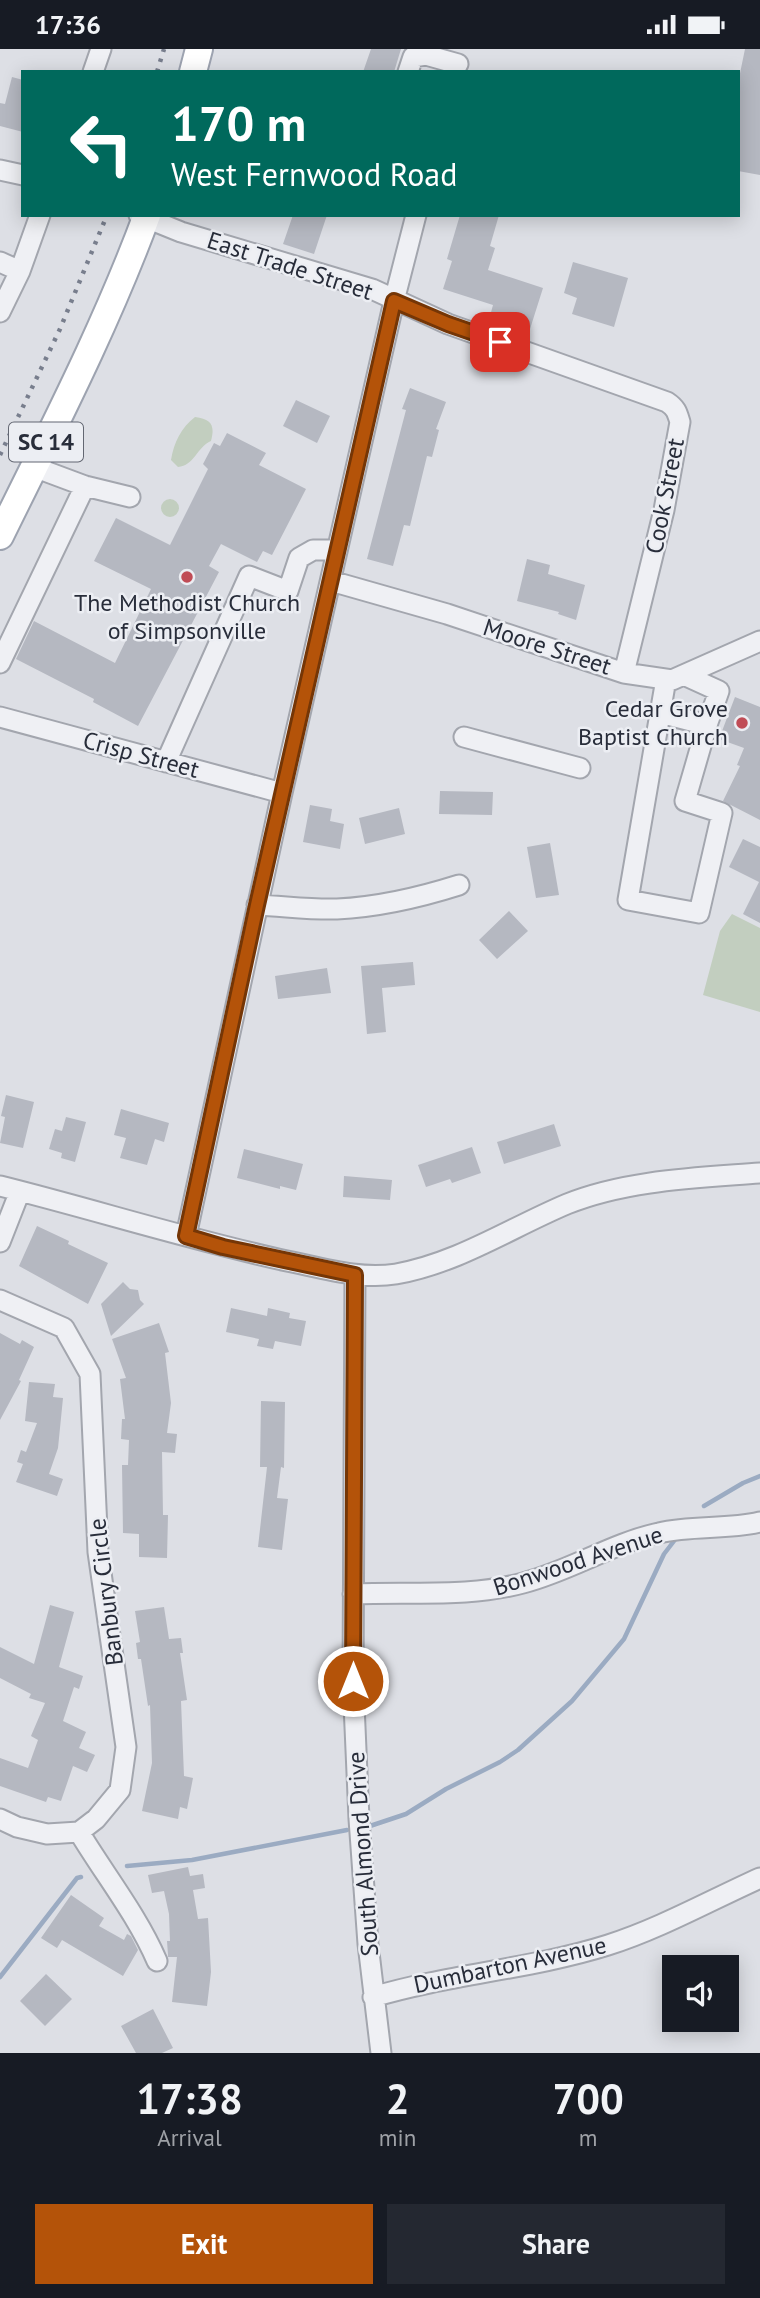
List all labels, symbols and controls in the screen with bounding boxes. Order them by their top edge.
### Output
text: 17:36 [35,8,101,41]
text: 170 m [171,91,306,155]
icon: left [56,98,147,189]
text: West Fernwood Road [171,153,457,195]
street label: East Trade Street [203,224,377,307]
pin [470,312,530,372]
icon: arrive [481,323,519,361]
road number: SC 14 [9,423,83,461]
street label: Cook Street [638,435,691,556]
marker: The Methodist Church of Simpsonville [179,569,195,585]
place label: The Methodist Church of Simpsonville [74,587,300,646]
street label: Moore Street [479,611,615,682]
place label: Cedar Grove Baptist Church [578,693,728,752]
marker: Cedar Grove Baptist Church [734,715,750,731]
street label: Crisp Street [80,724,202,785]
street label: Banbury Circle [81,1517,130,1667]
street label: Bonwood Avenue [489,1518,667,1603]
position arrow [316,1644,390,1718]
street label: South Almond Drive [340,1751,385,1957]
street label: Dumbarton Avenue [411,1929,609,2000]
map controls [662,1955,739,2032]
button: sound [662,1955,739,2032]
text: 17:38 [136,2071,243,2126]
text: 2 [386,2071,409,2126]
text: 700 [552,2071,624,2126]
text: Arrival [157,2123,222,2152]
text: min [379,2123,416,2152]
text: m [579,2123,597,2152]
button: Exit [35,2204,373,2284]
button: Share [387,2204,725,2284]

